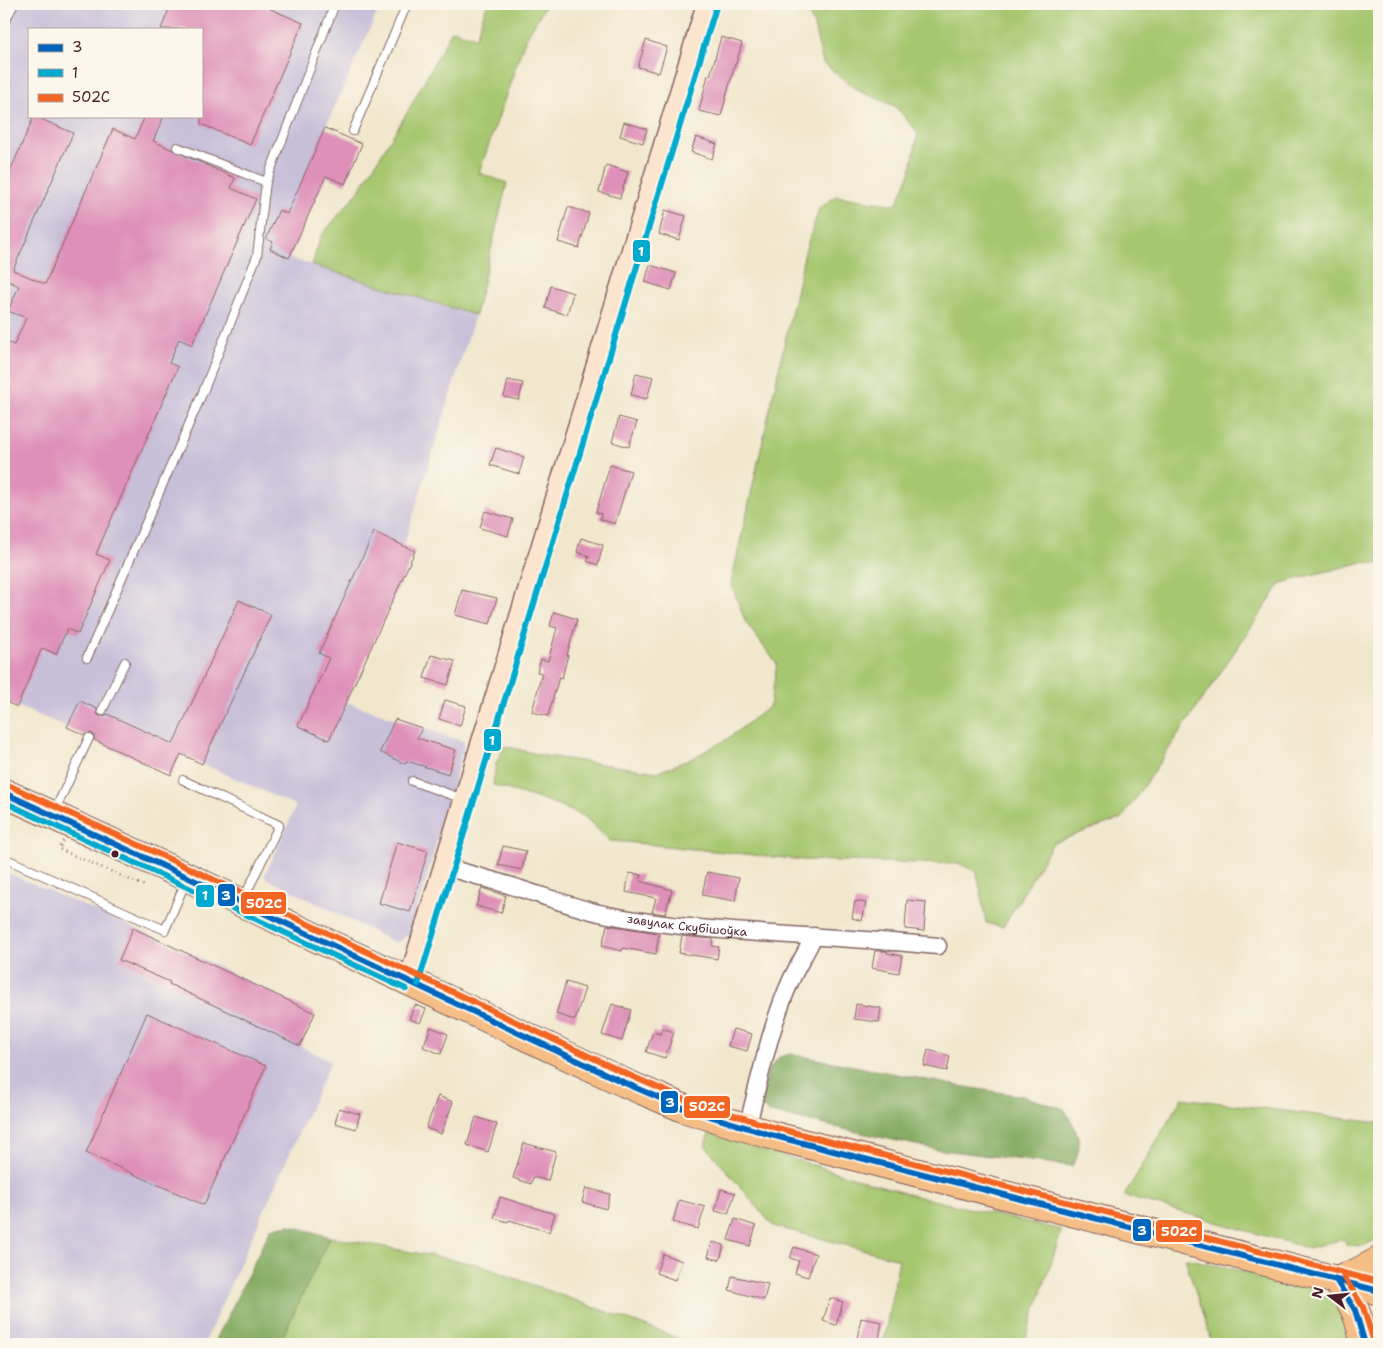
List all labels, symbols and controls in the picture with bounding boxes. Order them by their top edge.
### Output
legend [28,28,202,118]
text: 3 [72,37,83,57]
text: 1 [72,63,78,83]
text: 502С [72,87,110,107]
line badge: 1 [632,239,651,263]
text: 1 [638,242,644,260]
line badge: 1 [483,728,502,752]
text: 1 [489,731,495,749]
unlabelled marker [110,849,120,859]
line badge: 3 [217,883,236,907]
line badge: 1 [195,884,215,908]
text: 1 [202,886,208,904]
text: 3 [221,886,231,904]
line badge: 502С [240,891,287,915]
text: 502С [246,894,282,912]
street label: завулак Скубішоўка [626,911,748,940]
line badge: 3 [660,1090,679,1114]
text: 3 [665,1093,675,1111]
line badge: 502С [683,1095,731,1119]
text: 502С [689,1097,725,1115]
line badge: 3 [1132,1218,1152,1242]
line badge: 502С [1155,1219,1203,1243]
text: 3 [1137,1221,1147,1239]
text: 502С [1161,1222,1197,1240]
north arrow [1306,1270,1356,1320]
text: N [1307,1285,1328,1300]

